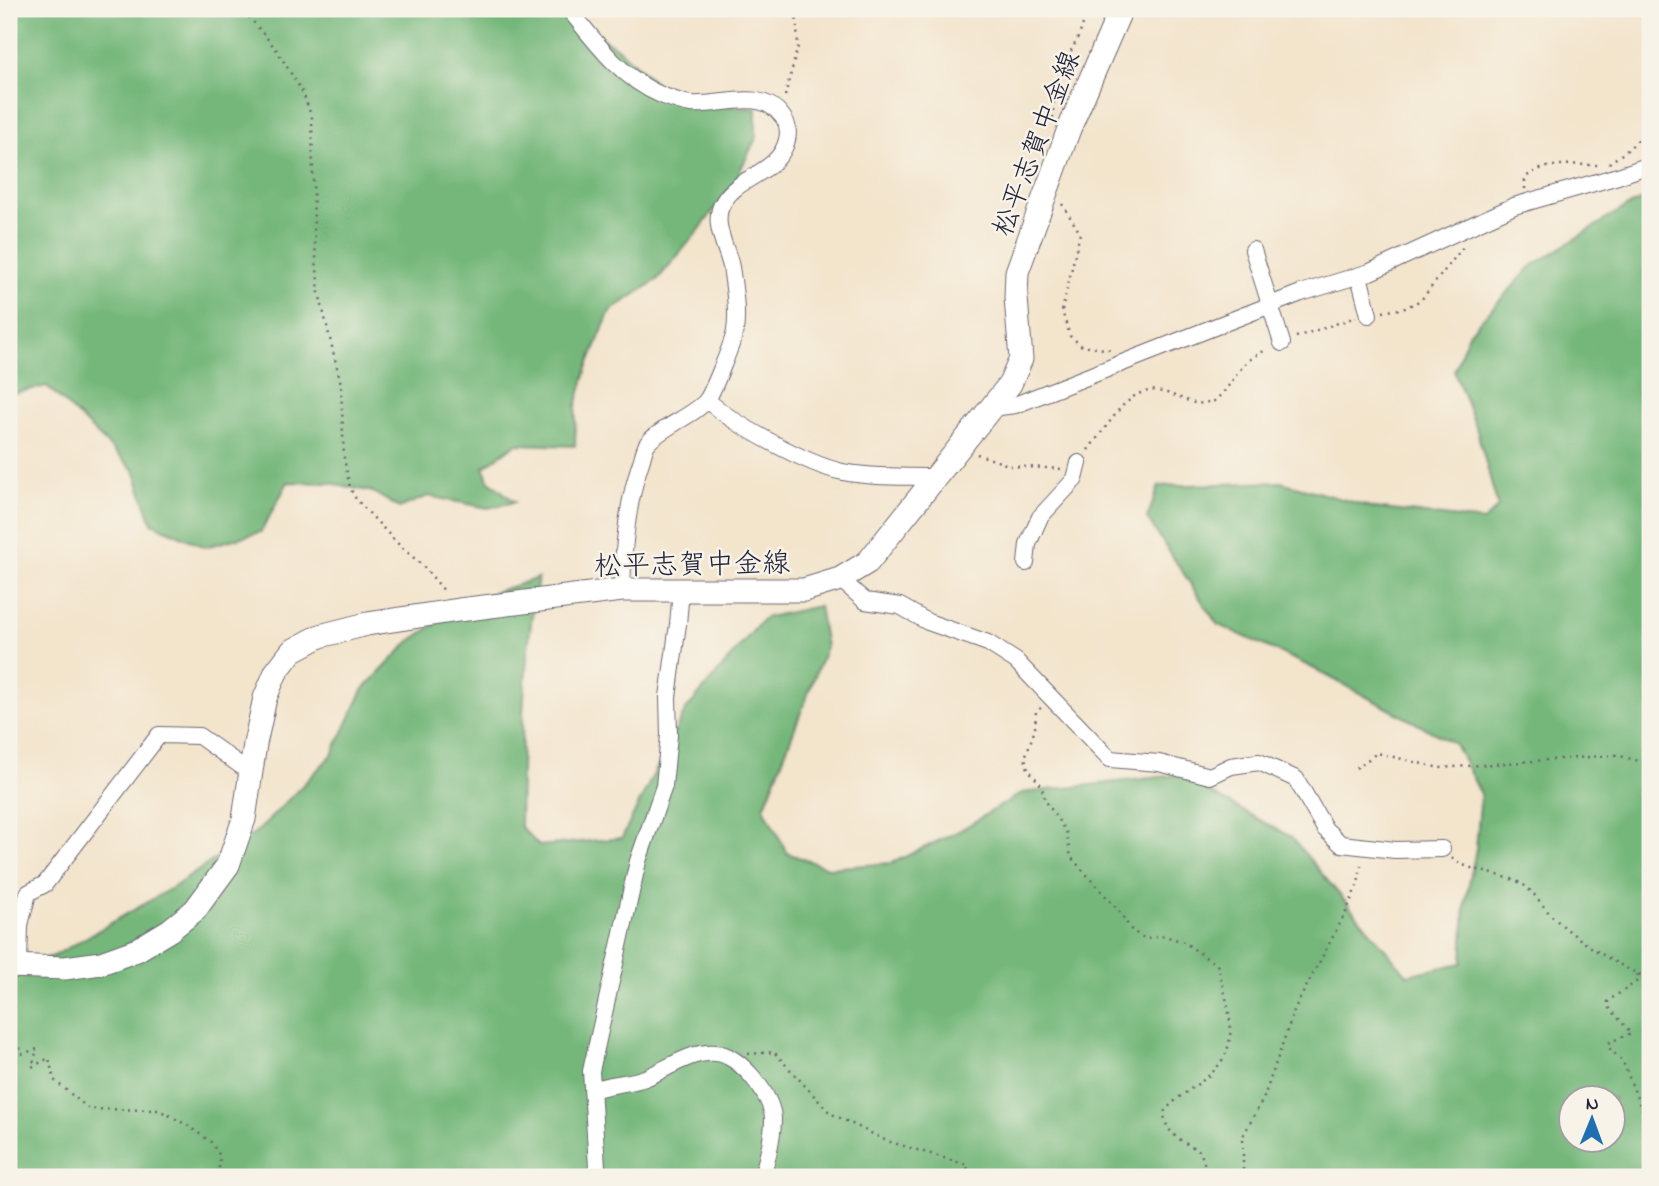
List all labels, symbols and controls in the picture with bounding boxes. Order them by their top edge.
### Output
street label: 松平志賀中金線 [984,45,1093,243]
street label: 松平志賀中金線 [594,544,790,589]
north arrow [1558,1084,1628,1154]
text: N [1586,1091,1599,1118]

